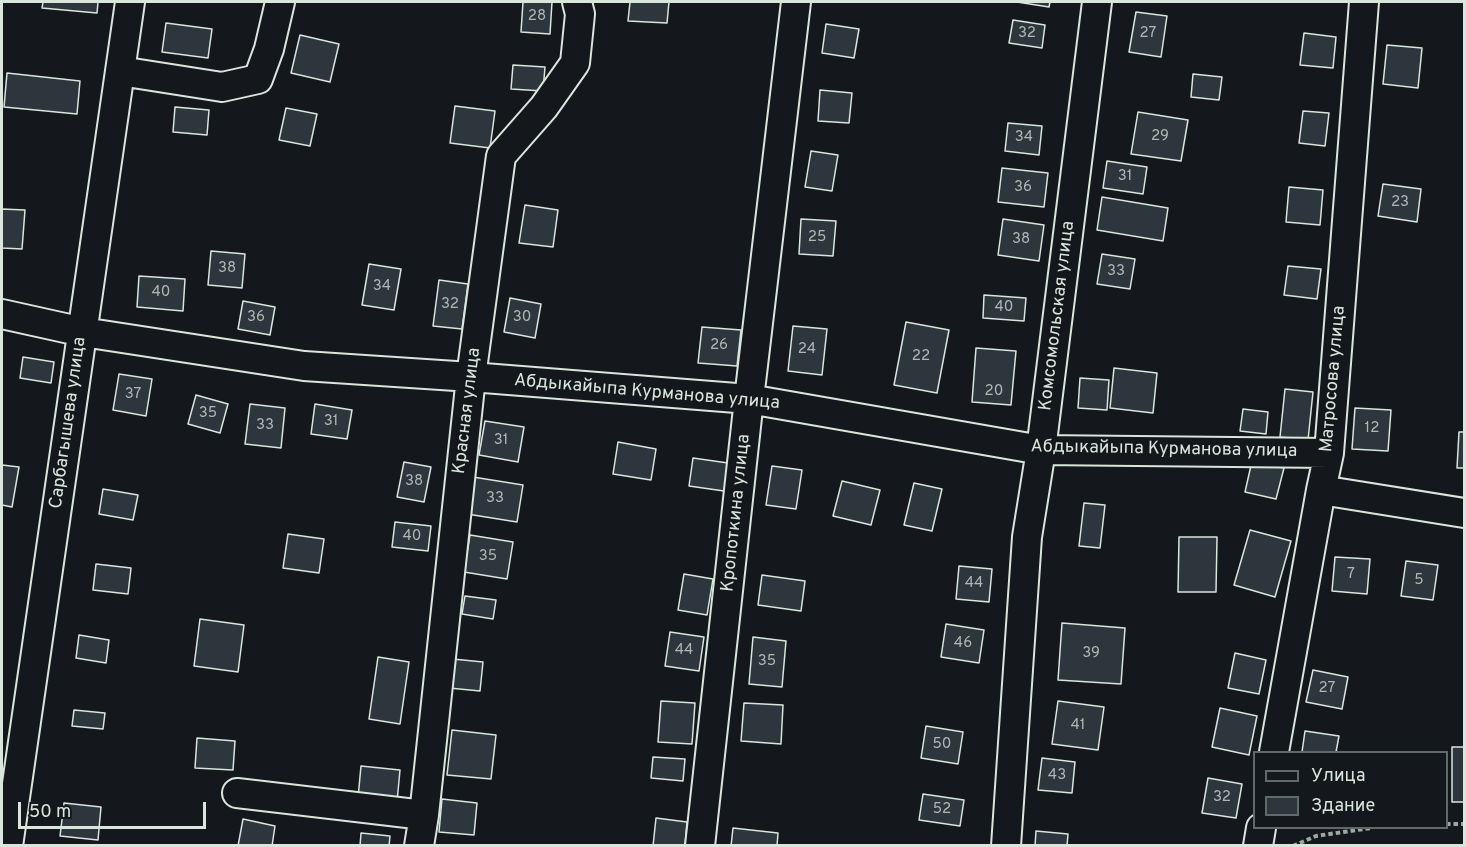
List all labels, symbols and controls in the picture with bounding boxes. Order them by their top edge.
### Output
house number: 28 [528,8,546,26]
house number: 32 [1018,25,1036,43]
house number: 27 [1140,25,1156,43]
house number: 29 [1151,128,1169,146]
house number: 34 [1015,129,1033,147]
house number: 31 [1118,168,1132,186]
house number: 36 [1014,179,1032,197]
house number: 23 [1391,194,1409,212]
street label: Комсомольская улица [1036,220,1080,412]
house number: 25 [808,229,826,247]
house number: 38 [1012,231,1030,249]
house number: 38 [218,260,236,278]
house number: 33 [1107,263,1125,281]
house number: 34 [373,278,391,296]
house number: 40 [152,284,170,302]
house number: 32 [441,296,459,314]
house number: 40 [995,299,1013,317]
street label: Матросова улица [1317,305,1351,453]
house number: 36 [247,309,265,327]
house number: 30 [513,309,531,327]
street label: Сарбагышева улица [46,336,92,510]
house number: 26 [710,337,728,355]
house number: 24 [798,341,816,359]
street label: Красная улица [450,347,486,475]
house number: 22 [912,348,930,366]
street label: Абдыкайыпа Курманова улица [513,371,781,415]
house number: 20 [985,383,1003,401]
house number: 37 [125,386,141,404]
house number: 35 [199,405,217,423]
house number: 31 [324,413,338,431]
house number: 33 [256,417,274,435]
house number: 12 [1365,420,1379,438]
house number: 31 [494,432,508,450]
street label: Кропоткина улица [718,433,756,593]
street label: Абдыкайыпа Курманова улица [1030,437,1298,463]
house number: 38 [405,473,423,491]
house number: 33 [486,490,504,508]
house number: 40 [403,528,421,546]
house number: 35 [479,548,497,566]
house number: 7 [1347,566,1355,584]
house number: 5 [1414,572,1424,590]
house number: 44 [965,575,983,593]
house number: 46 [954,635,972,653]
house number: 44 [675,642,693,660]
house number: 39 [1082,645,1100,663]
house number: 35 [758,653,776,671]
house number: 27 [1319,680,1335,698]
house number: 41 [1071,717,1085,735]
house number: 50 [933,736,951,754]
legend [1253,751,1448,829]
text: Улица [1311,765,1365,788]
house number: 43 [1048,767,1066,785]
house number: 32 [1213,789,1231,807]
scale bar [21,790,208,828]
text: Здание [1311,795,1375,818]
text: 50 m [29,801,71,824]
house number: 52 [933,801,951,819]

